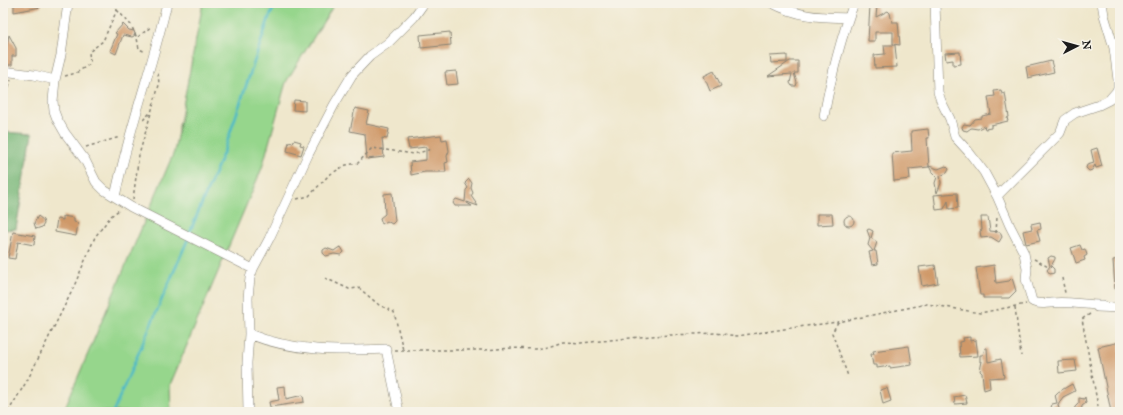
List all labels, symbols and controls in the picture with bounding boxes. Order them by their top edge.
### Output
north arrow [1057,26,1097,66]
text: N [1079,40,1093,51]

